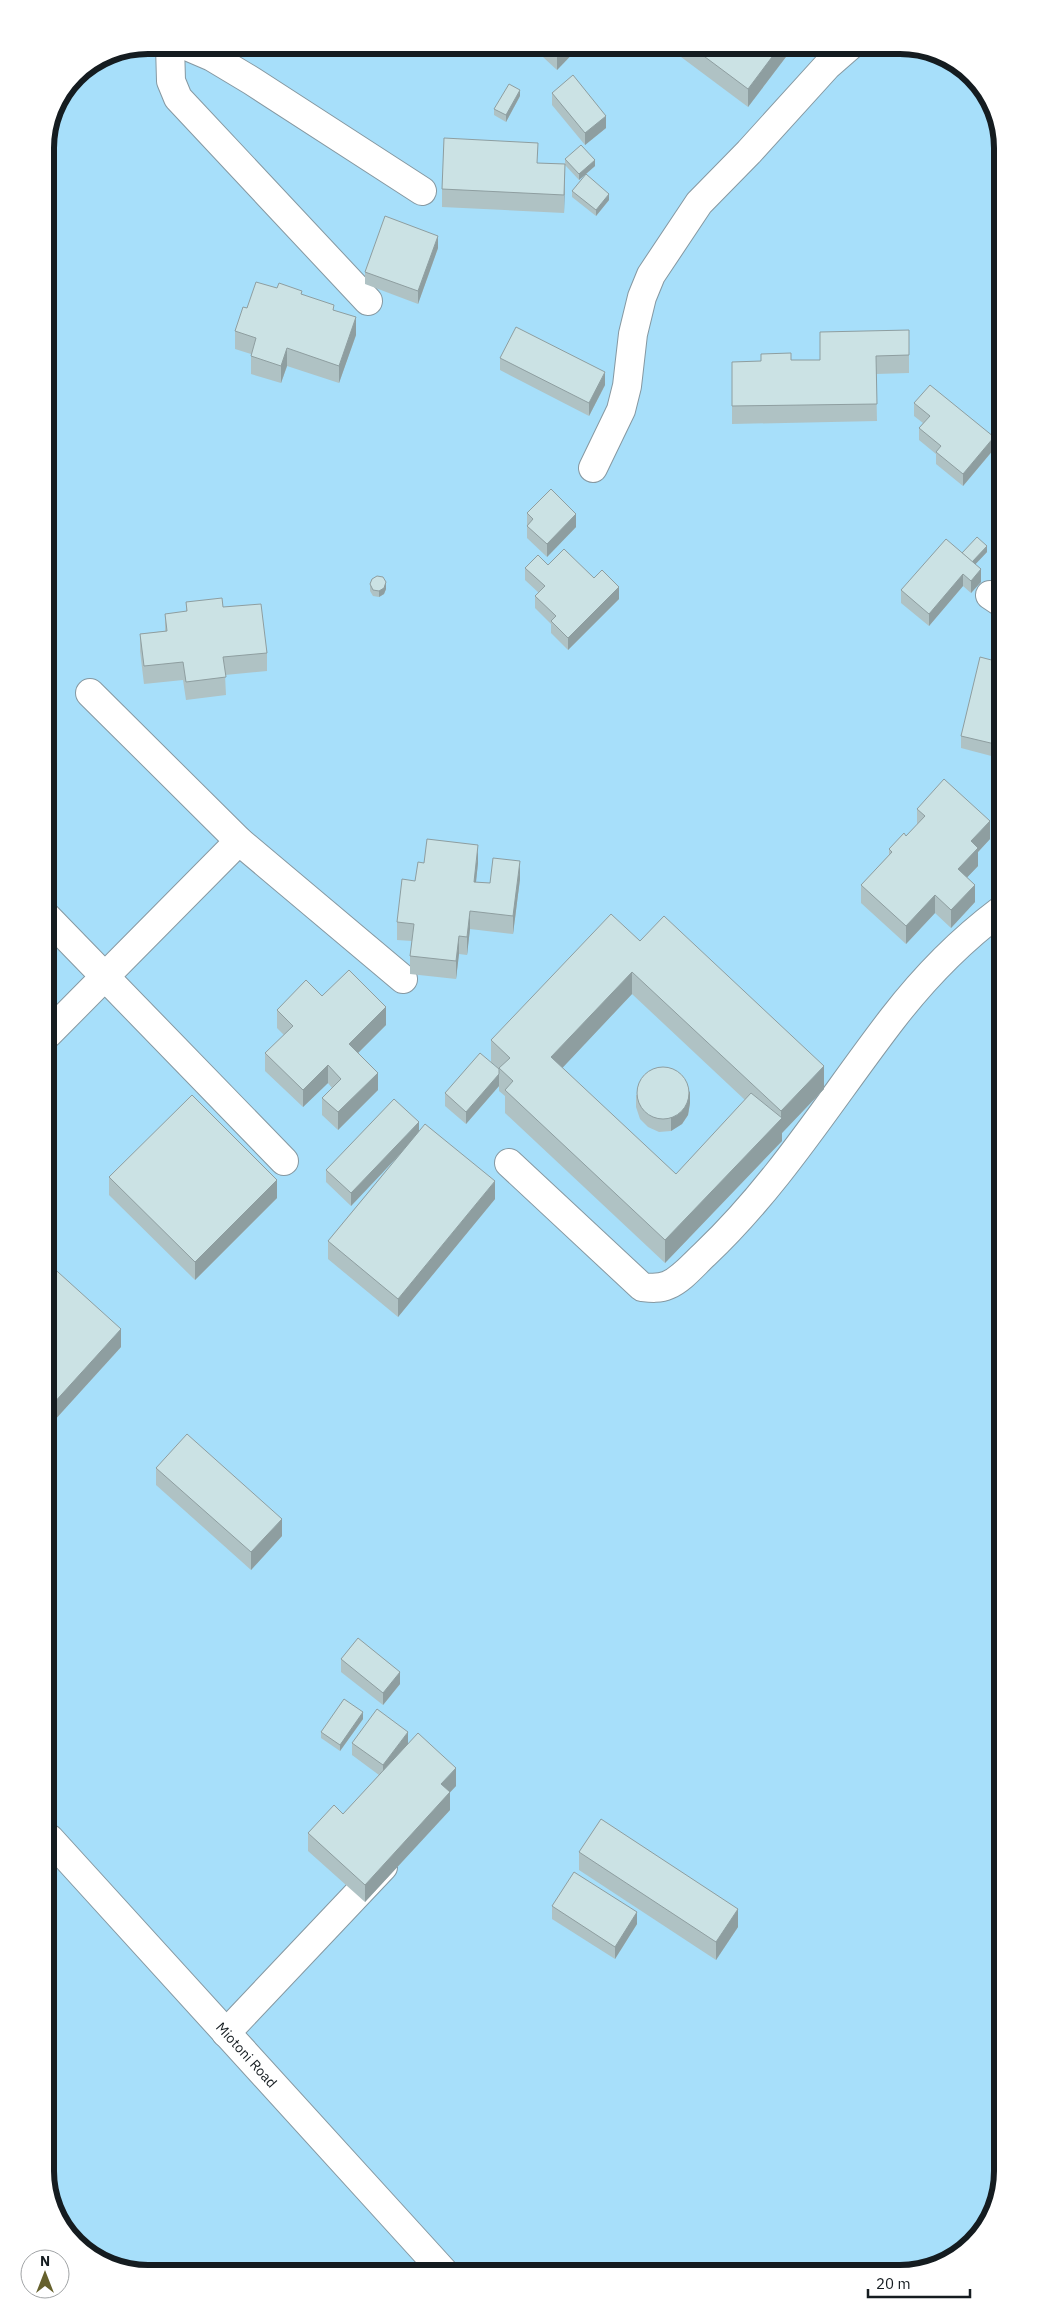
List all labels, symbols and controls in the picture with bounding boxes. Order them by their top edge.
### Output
street label: Miotoni Road [212,2018,281,2091]
north arrow [20,2249,70,2299]
text: N [40,2252,50,2270]
scale bar [868,2266,970,2298]
text: 20 m [876,2274,911,2293]

